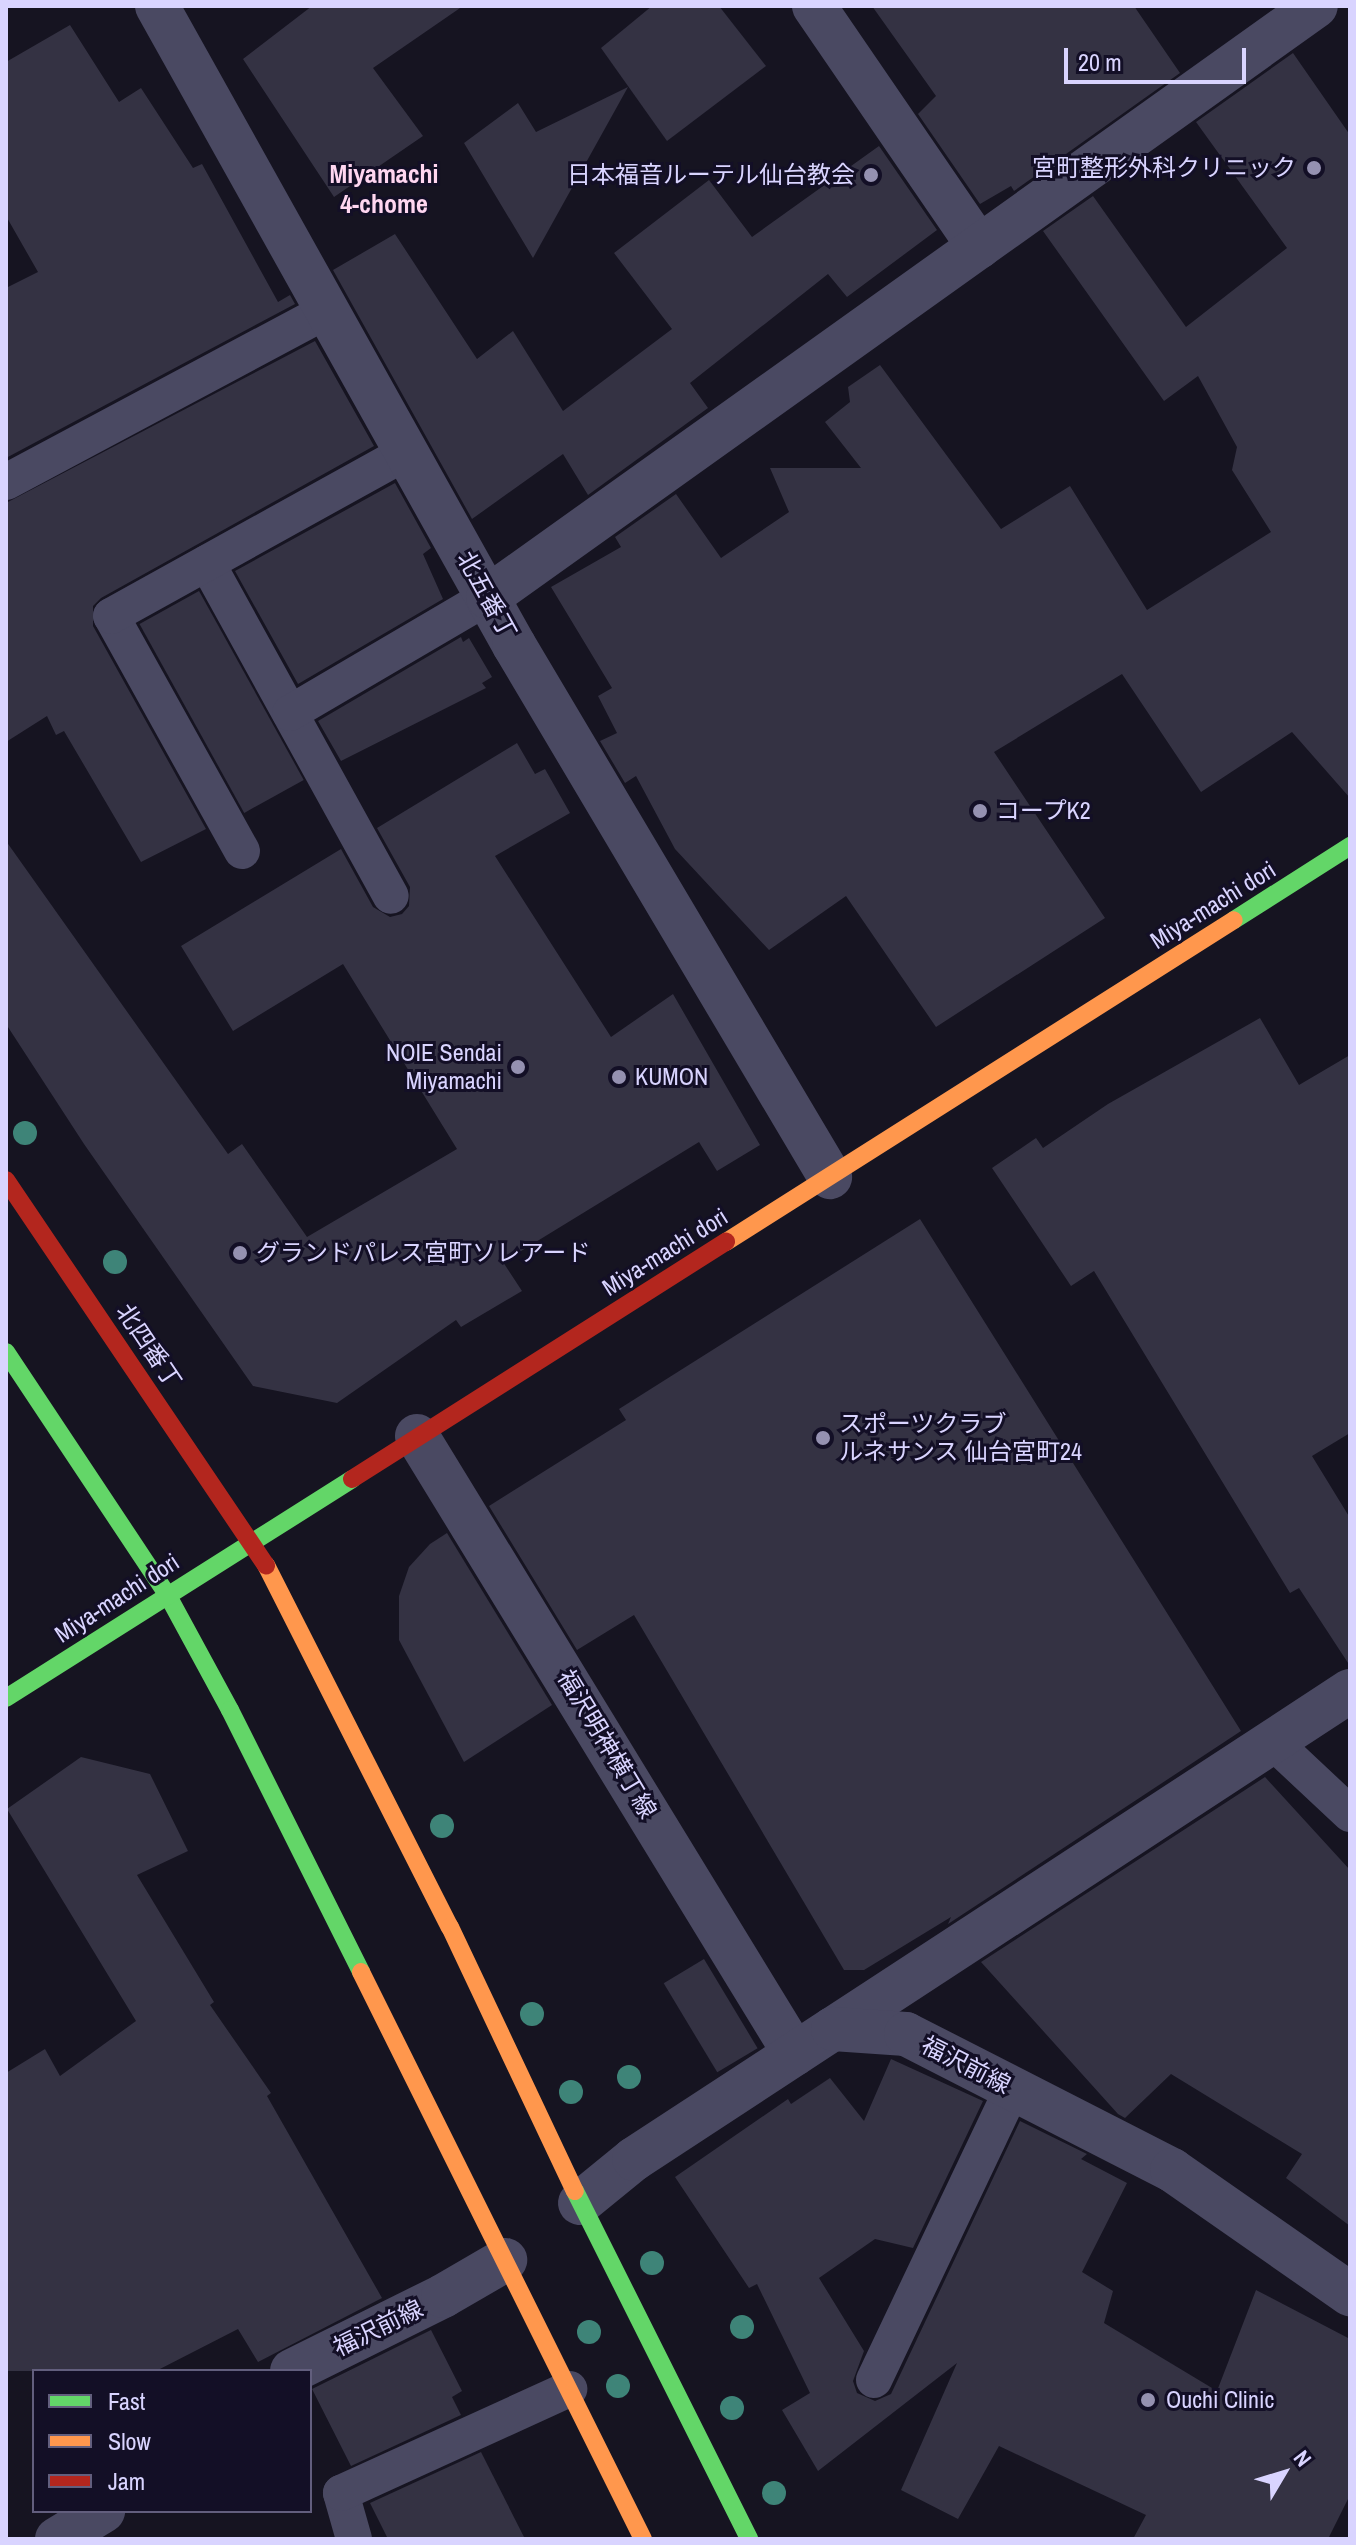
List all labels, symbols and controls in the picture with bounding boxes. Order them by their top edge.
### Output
scale bar [1068,32,1250,82]
text: 20 m [1078,46,1122,78]
place label: 宮町整形外科クリニック [1032,154,1296,182]
marker: 宮町整形外科クリニック [1303,157,1325,179]
district label: Miyamachi 4-chome [329,158,439,220]
place label: 日本福音ルーテル仙台教会 [567,161,855,189]
marker: 日本福音ルーテル仙台教会 [862,166,880,184]
street label: 北五番丁 [451,546,523,644]
place label: コープK2 [996,797,1092,825]
marker: コープK2 [971,802,989,820]
street label: Miya-machi dori [1145,855,1281,955]
place label: NOIE Sendai Miyamachi [386,1039,502,1095]
marker: NOIE Sendai Miyamachi [509,1058,527,1076]
place label: KUMON [635,1063,708,1091]
marker: KUMON [610,1068,628,1086]
street label: Miya-machi dori [597,1202,733,1302]
place label: グランドパレス宮町ソレアード [256,1239,591,1267]
marker: グランドパレス宮町ソレアード [231,1244,249,1262]
street label: 北四番丁 [110,1298,188,1394]
place label: スポーツクラブ ルネサンス 仙台宮町24 [839,1410,1082,1466]
marker: スポーツクラブ ルネサンス 仙台宮町24 [814,1429,832,1447]
street label: Miya-machi dori [50,1547,184,1649]
street label: 福沢明神横丁線 [551,1665,663,1823]
street label: 福沢前線 [917,2030,1015,2100]
street label: 福沢前線 [329,2294,427,2362]
legend [32,2369,312,2513]
text: Fast [108,2385,145,2417]
place label: Ouchi Clinic [1166,2386,1274,2414]
marker: Ouchi Clinic [1137,2389,1159,2411]
text: Slow [108,2425,151,2457]
north arrow [1244,2433,1324,2513]
text: N [1287,2444,1319,2473]
text: Jam [108,2465,145,2497]

